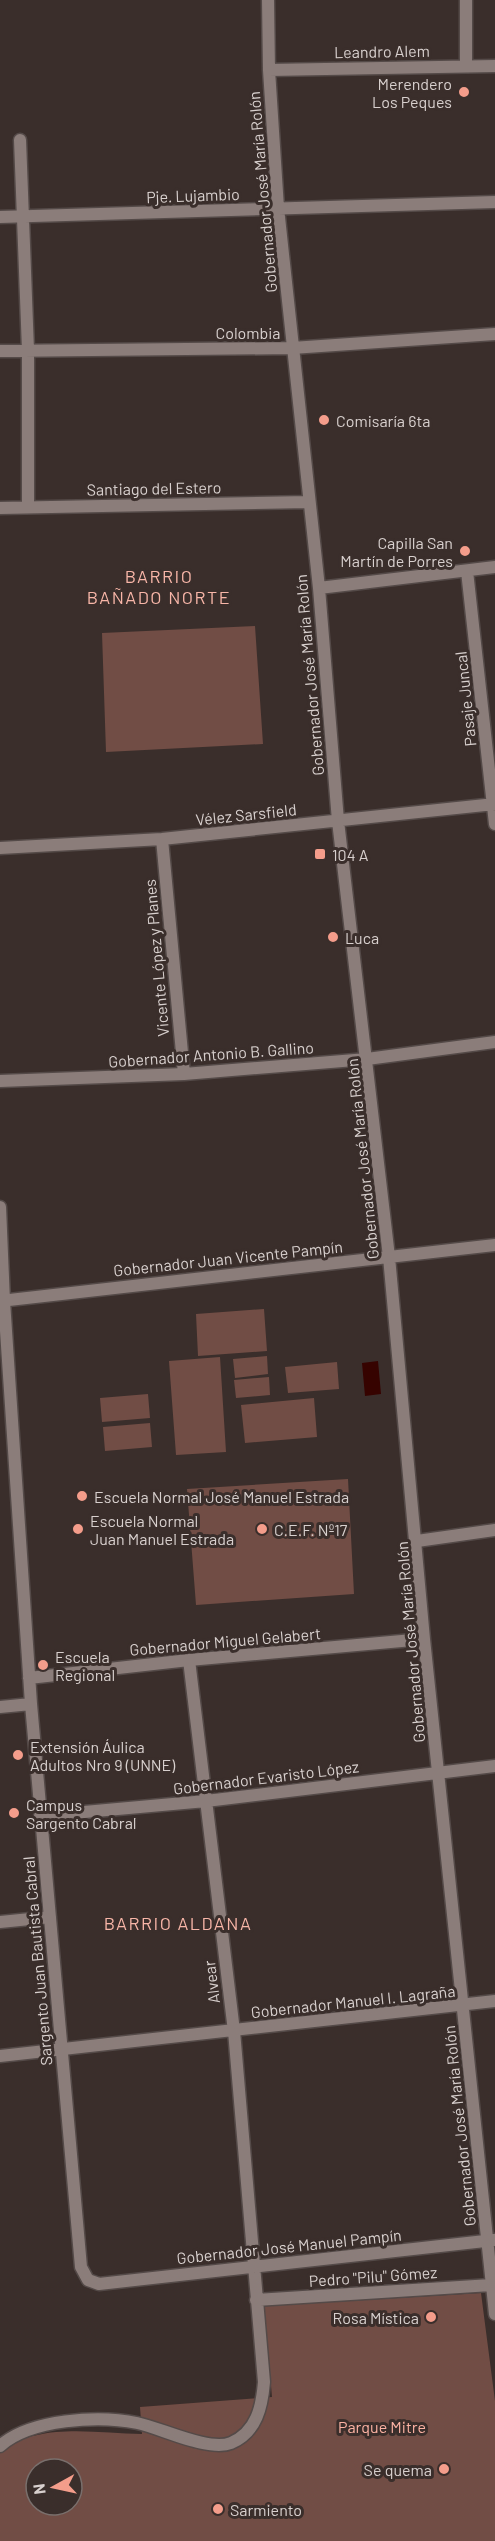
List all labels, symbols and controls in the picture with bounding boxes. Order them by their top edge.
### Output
street label: Leandro Alem [334,41,430,61]
place label: Merendero Los Peques [372,74,452,111]
marker: Merendero Los Peques [457,85,471,99]
street label: Gobernador José María Rolón [244,91,280,293]
street label: Pje. Lujambio [146,184,240,206]
street label: Colombia [215,323,281,342]
place label: Comisaría 6ta [336,411,430,430]
marker: Comisaría 6ta [317,413,331,427]
street label: Santiago del Estero [86,477,222,499]
place label: Capilla San Martín de Porres [340,533,453,570]
marker: Capilla San Martín de Porres [458,544,472,558]
district label: BARRIO BAÑADO NORTE [87,565,231,608]
street label: Gobernador José María Rolón [291,574,327,776]
street label: Pasaje Juncal [451,650,479,748]
street label: Vélez Sarsfield [195,799,297,829]
place label: 104 A [332,845,369,864]
marker: 104 A [313,847,327,861]
street label: Vicente López y Planes [140,878,172,1038]
place label: Luca [345,928,379,947]
marker: Luca [326,930,340,944]
street label: Gobernador Antonio B. Gallino [108,1037,314,1071]
street label: Gobernador José María Rolón [342,1058,382,1260]
street label: Gobernador Juan Vicente Pampín [112,1237,344,1279]
place label: Escuela Normal José Manuel Estrada [94,1487,349,1506]
marker: Escuela Normal José Manuel Estrada [75,1489,89,1503]
place label: Escuela Normal Juan Manuel Estrada [90,1511,234,1548]
place label: C.E.F. Nº17 [274,1520,348,1539]
marker: Escuela Normal Juan Manuel Estrada [71,1522,85,1536]
marker: C.E.F. Nº17 [255,1522,269,1536]
street label: Gobernador José María Rolón [392,1541,428,1743]
street label: Gobernador Miguel Gelabert [129,1623,321,1659]
place label: Escuela Regional [55,1647,115,1684]
marker: Escuela Regional [36,1658,50,1672]
place label: Extensión Áulica Adultos Nro 9 (UNNE) [30,1737,176,1774]
marker: Extensión Áulica Adultos Nro 9 (UNNE) [11,1748,25,1762]
street label: Gobernador Evaristo López [172,1756,360,1798]
place label: Campus Sargento Cabral [26,1795,137,1832]
marker: Campus Sargento Cabral [7,1806,21,1820]
street label: Sargento Juan Bautista Cabral [18,1856,56,2066]
district label: BARRIO ALDANA [104,1912,252,1934]
street label: Alvear [199,1959,223,2005]
street label: Gobernador Manuel I. Lagraña [250,1981,456,2021]
street label: Gobernador José María Rolón [439,2025,479,2227]
street label: Gobernador José Manuel Pampín [176,2225,402,2267]
street label: Pedro "Pilu" Gómez [308,2262,438,2290]
place label: Rosa Mística [333,2308,419,2327]
marker: Rosa Mística [424,2310,438,2324]
park label: Parque Mitre [338,2417,426,2436]
north arrow [24,2457,84,2517]
place label: Se quema [364,2460,432,2479]
marker: Se quema [437,2462,451,2476]
text: N [29,2483,49,2496]
place label: Sarmiento [230,2500,302,2519]
marker: Sarmiento [211,2502,225,2516]

